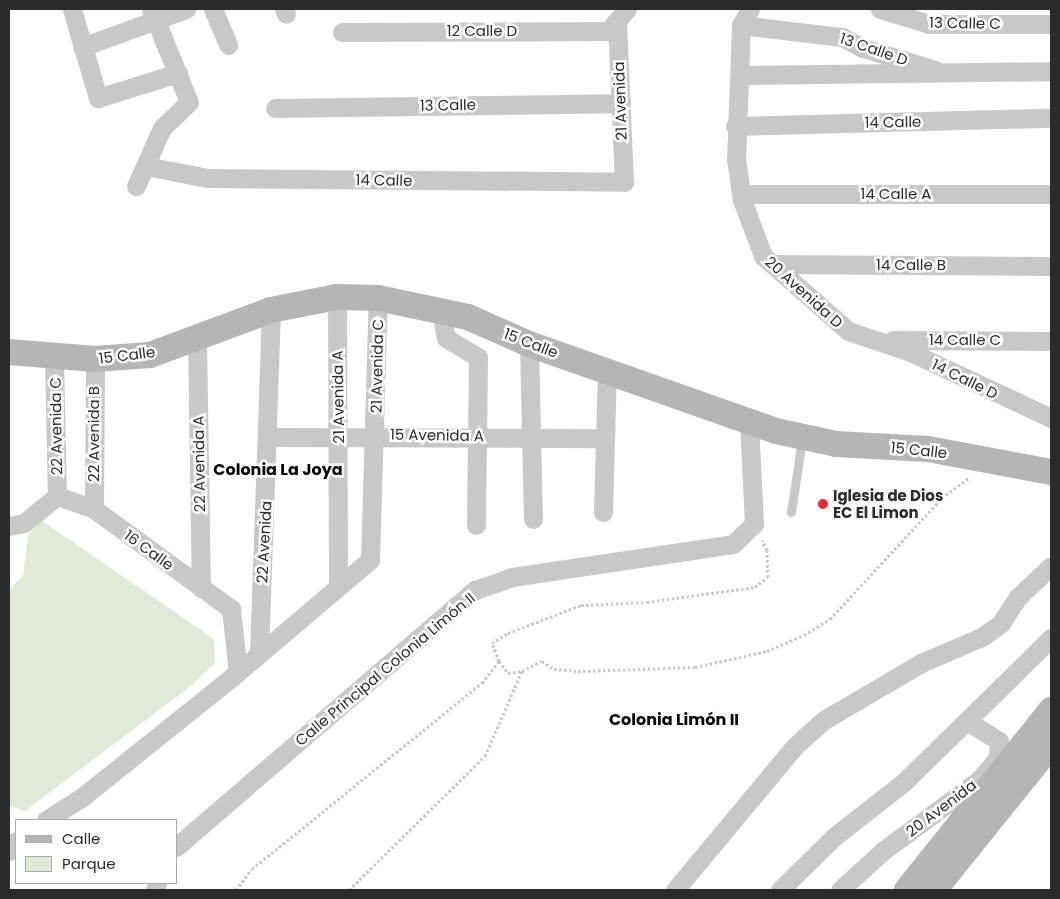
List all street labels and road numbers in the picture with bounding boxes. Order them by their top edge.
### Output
street label: 13 Calle C [929,13,1001,33]
street label: 12 Calle D [447,22,517,40]
street label: 13 Calle D [838,29,910,69]
street label: 21 Avenida [610,61,630,141]
street label: 13 Calle [420,96,476,114]
street label: 14 Calle [865,113,921,131]
street label: 14 Calle [356,171,412,189]
street label: 14 Calle A [861,185,931,203]
street label: 20 Avenida D [762,253,846,331]
street label: 14 Calle B [876,256,946,274]
street label: 21 Avenida C [367,319,387,413]
street label: 15 Calle [501,324,561,362]
street label: 14 Calle C [929,331,1001,349]
street label: 15 Calle [98,343,156,367]
street label: 21 Avenida A [328,350,348,444]
street label: 14 Calle D [929,355,1001,403]
street label: 22 Avenida C [46,377,66,475]
street label: 22 Avenida B [85,386,103,482]
street label: 22 Avenida A [189,415,209,513]
street label: 15 Avenida A [390,425,484,445]
street label: 15 Calle [890,438,948,462]
street label: 22 Avenida [253,500,275,584]
street label: 16 Calle [121,526,177,574]
street label: Calle Principal Colonia Limón II [292,589,478,749]
street label: 20 Avenida [902,776,980,840]

